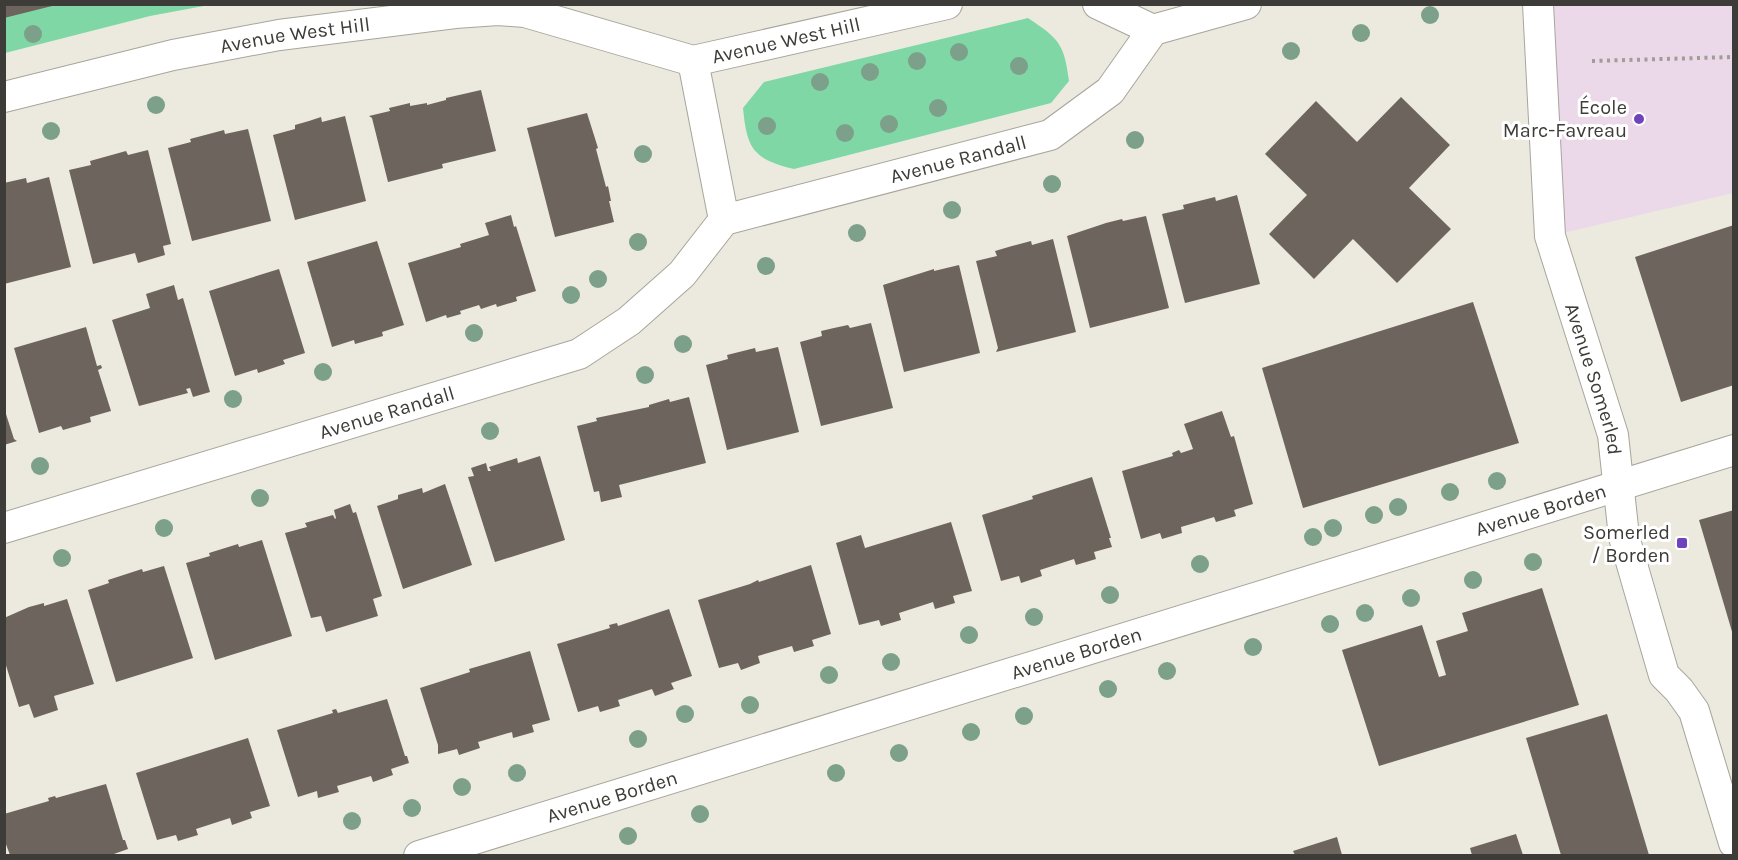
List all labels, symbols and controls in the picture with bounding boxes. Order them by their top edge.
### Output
street label: Avenue West Hill [218,12,371,57]
street label: Avenue West Hill [710,12,863,68]
place label: École Marc-Favreau [1503,95,1627,142]
marker: École Marc-Favreau [1632,112,1646,126]
street label: Avenue Randall [888,130,1029,188]
street label: Avenue Somerled [1560,300,1627,456]
street label: Avenue Randall [316,381,457,443]
street label: Avenue Borden [1473,479,1609,541]
place label: Somerled / Borden [1583,521,1670,567]
marker: Somerled / Borden [1675,536,1689,550]
street label: Avenue Borden [1008,622,1144,684]
street label: Avenue Borden [544,765,680,827]

